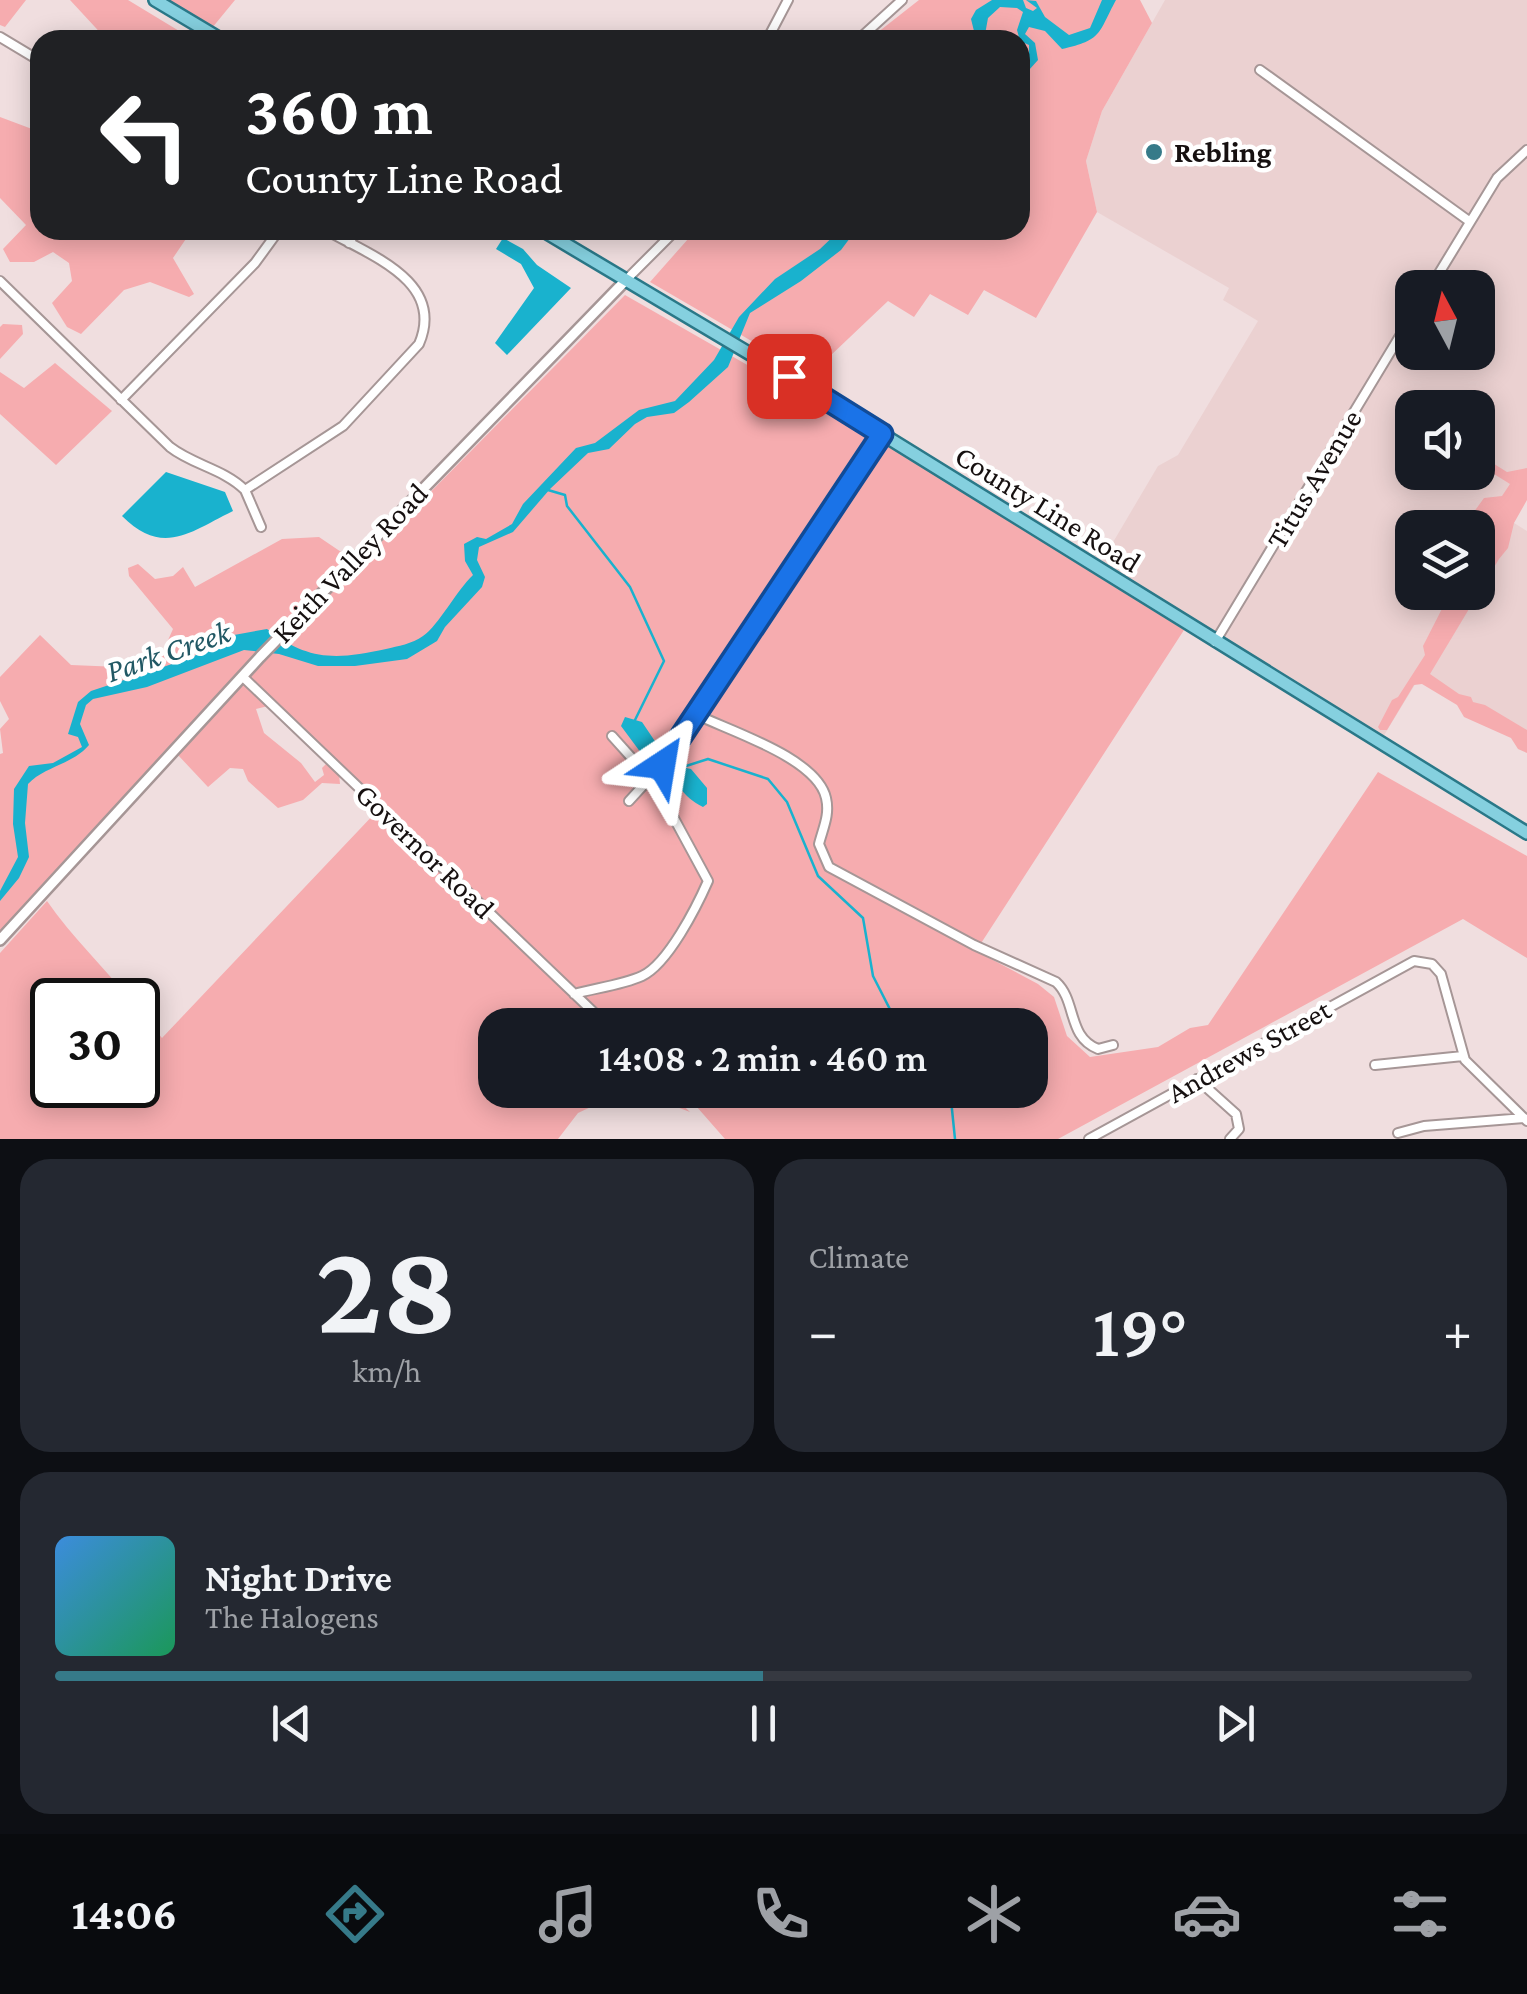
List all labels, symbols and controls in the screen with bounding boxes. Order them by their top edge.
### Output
icon: left [80,70,210,200]
text: 360 m [245,71,433,149]
place label: Rebling [1174,135,1272,168]
marker: Rebling [1143,141,1165,163]
text: County Line Road [245,153,563,203]
north arrow [1395,270,1495,370]
map controls [1395,270,1495,610]
pin [747,334,832,419]
icon: arrive [762,349,817,404]
button: sound [1395,390,1495,490]
street label: Titus Avenue [1259,403,1368,554]
street label: County Line Road [949,438,1147,580]
street label: Keith Valley Road [265,476,435,650]
button: layers [1395,510,1495,610]
water label: Park Creek [101,612,237,689]
position arrow [610,713,714,817]
street label: Governor Road [349,776,501,925]
speed limit sign: 30 [30,978,160,1108]
street label: Andrews Street [1161,992,1337,1109]
text: 14:08 · 2 min · 460 m [599,1037,927,1079]
text: 28 [316,1215,458,1360]
text: Climate [809,1239,909,1275]
text: 19° [1093,1289,1188,1372]
text: − [809,1301,838,1362]
text: + [1443,1301,1472,1362]
text: km/h [352,1353,421,1389]
text: Night Drive [205,1557,392,1599]
text: The Halogens [205,1599,379,1635]
icon: previous [264,1696,319,1751]
icon: pause [736,1696,791,1751]
icon: next [1208,1696,1263,1751]
icon: directions [320,1879,390,1949]
icon: music [533,1879,603,1949]
icon: phone [746,1879,816,1949]
icon: climate [959,1879,1029,1949]
icon: car [1172,1879,1242,1949]
icon: filters [1385,1879,1455,1949]
text: 14:06 [72,1889,177,1939]

